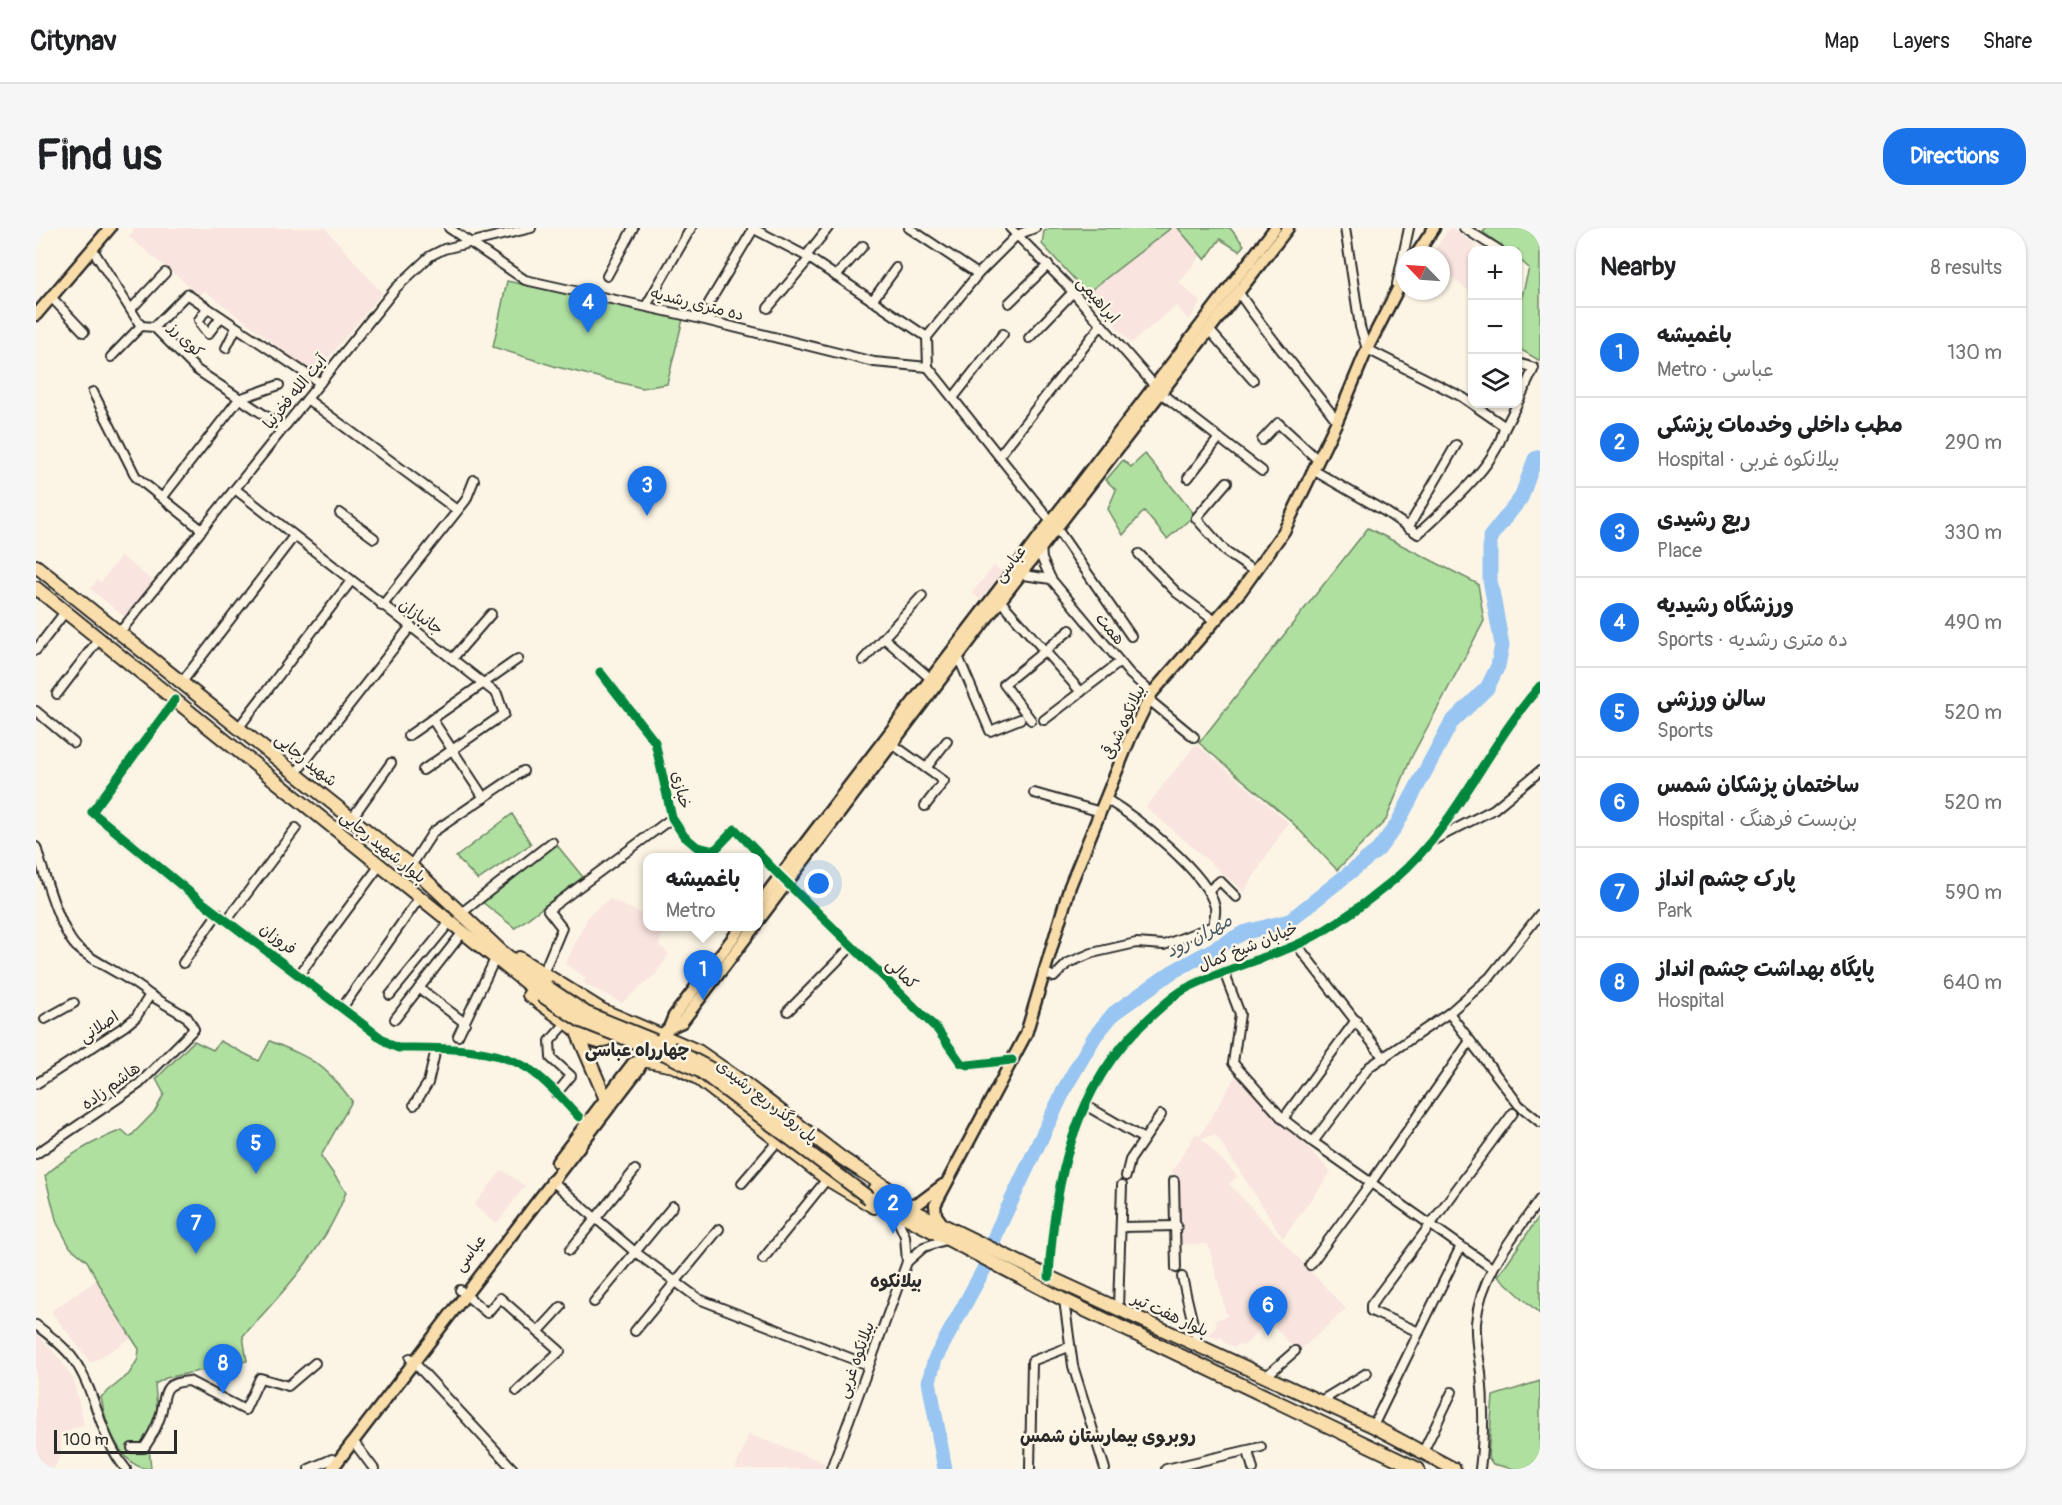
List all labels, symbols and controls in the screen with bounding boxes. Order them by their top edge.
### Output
text: Citynav [30,24,117,59]
text: Map [1824,28,1859,55]
text: Layers [1892,28,1950,55]
text: Share [1983,28,2032,55]
button: Directions [1883,128,2026,185]
text: Find us [36,130,162,182]
north arrow [1396,246,1450,300]
map controls [1468,246,1522,408]
button: + [1468,246,1522,300]
text: Nearby [1600,251,1676,283]
text: 8 results [1931,255,2002,280]
street label: ابراهیمی [1072,273,1124,327]
street label: ده متری رشدیه [648,283,746,325]
pin: 4 [568,284,608,333]
button: − [1468,300,1522,354]
street label: کوی رز [163,317,208,362]
text: باغمیشه [1657,321,1732,349]
text: 1 [1616,340,1623,365]
text: 130 m [1947,340,2002,365]
street label: آیت الله فخرنیا [259,350,332,433]
button: layers [1468,354,1522,408]
text: Metro · عباسى [1657,357,1774,382]
text: مطب داخلی وخدمات پزشکی [1657,411,1903,439]
text: 2 [1614,430,1625,455]
text: 290 m [1945,430,2002,455]
text: Hospital · بیلانکوه غربی [1657,447,1840,472]
pin: 3 [628,466,666,516]
text: ربع رشیدی [1657,505,1750,533]
text: 3 [1614,520,1625,545]
text: 330 m [1944,520,2002,545]
text: Place [1657,538,1702,563]
street label: عباسى [989,542,1031,586]
text: ورزشگاه رشیدیه [1657,591,1794,619]
street label: جانبازان [395,595,447,639]
street label: همت [1091,609,1129,649]
text: 4 [1614,610,1625,635]
text: 490 m [1944,610,2002,635]
text: Sports · ده متری رشدیه [1657,627,1848,652]
street label: بیلانکوه شرقی [1097,681,1150,762]
text: سالن ورزشی [1657,685,1766,713]
text: 5 [1614,700,1625,725]
text: 520 m [1944,700,2002,725]
text: Sports [1657,718,1713,743]
street label: شهید رجایی [271,729,341,791]
street label: خبازی [667,769,695,811]
text: ساختمان پزشکان شمس [1657,771,1859,799]
text: 6 [1614,790,1625,815]
text: 520 m [1944,790,2002,815]
street label: بلوار شهید رجایی [336,806,430,888]
text: Hospital · بن‌بست فرهنگ [1657,807,1857,832]
popup [643,853,763,931]
text: باغمیشه [666,865,740,893]
text: پارک چشم انداز [1657,865,1796,893]
your location [804,869,833,898]
text: 7 [1614,880,1625,905]
text: 590 m [1945,880,2002,905]
text: Metro [666,898,715,923]
text: Park [1657,898,1692,923]
water label: مهران رود [1162,909,1237,963]
street label: خیابان شیخ کمال [1195,918,1301,976]
street label: فروزان [256,919,300,959]
pin: 1 [684,950,722,1000]
street label: کمالی [882,954,922,994]
text: پایگاه بهداشت چشم انداز [1657,955,1874,983]
text: 8 [1614,970,1625,995]
text: 640 m [1943,970,2002,995]
text: Hospital [1657,988,1724,1013]
street label: اصلانی [75,1007,123,1047]
district label: چهارراه عباسی [585,1039,689,1062]
street label: پل روگذر ربع رشیدی [712,1055,822,1148]
street label: هاشم زاده [77,1058,146,1116]
pin: 5 [236,1124,276,1174]
pin: 2 [874,1184,912,1234]
pin: 7 [176,1204,216,1254]
street label: عباسى [450,1230,490,1276]
district label: بیلانکوه [870,1270,922,1293]
pin: 6 [1248,1286,1288,1336]
street label: بلوار هفت تیر [1127,1288,1212,1341]
street label: بیلانکوه غربی [833,1319,879,1401]
pin: 8 [204,1344,243,1394]
district label: روبروی بیمارستان شمس [1020,1425,1196,1448]
scale bar [54,1427,177,1454]
text: 100 m [63,1430,109,1450]

